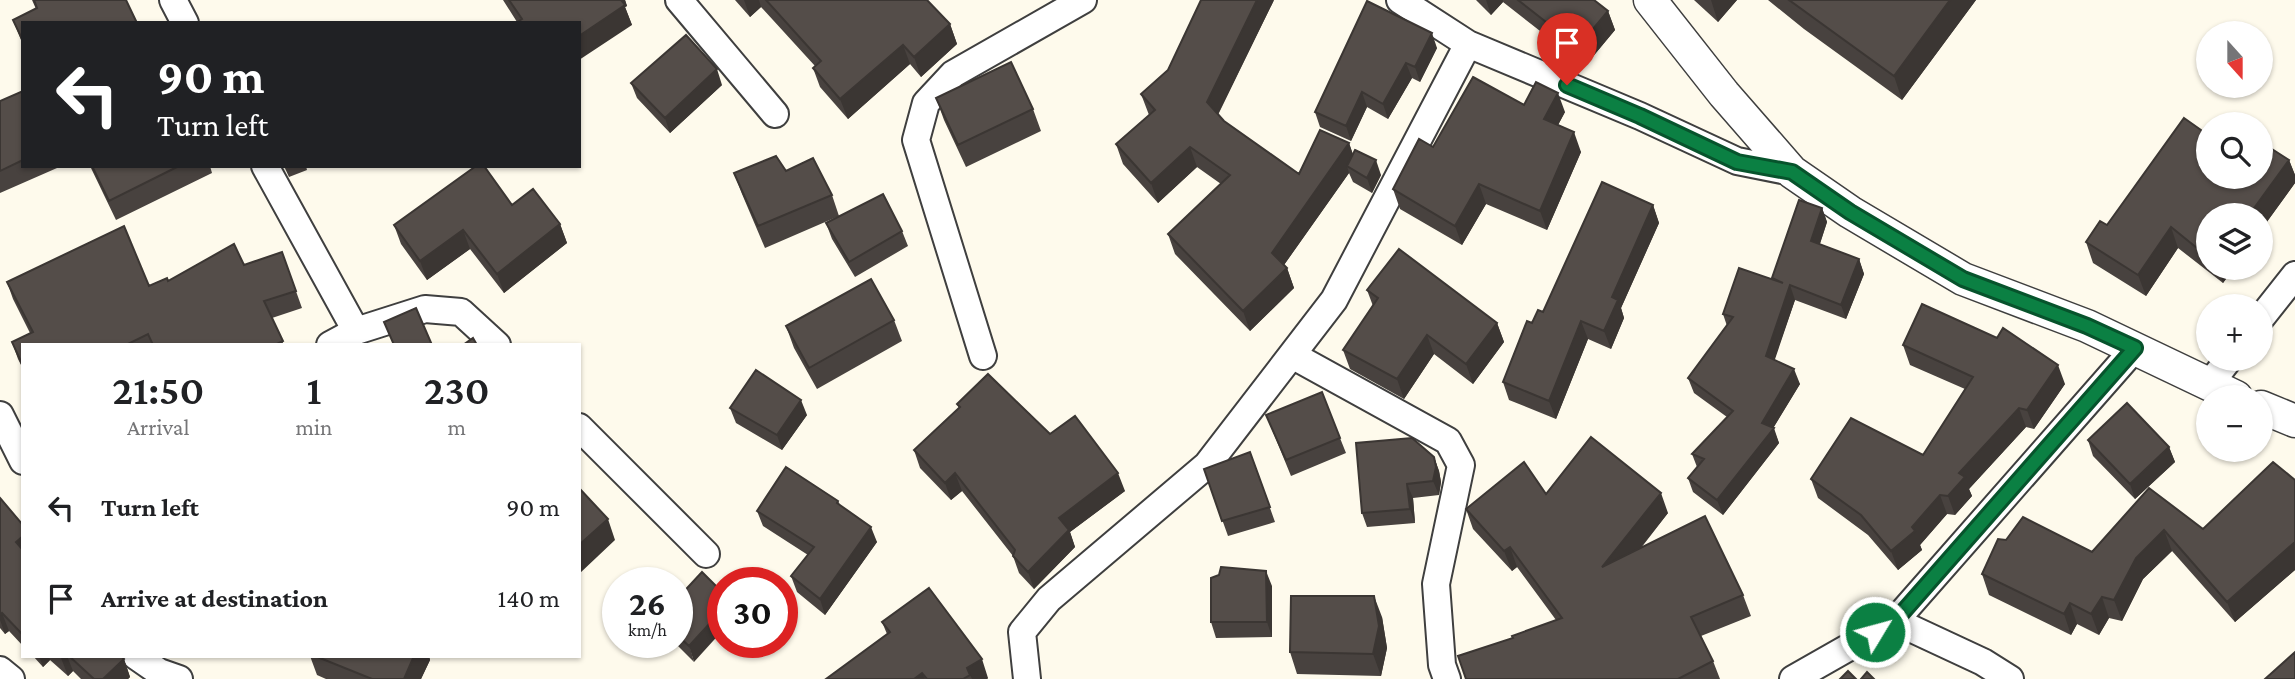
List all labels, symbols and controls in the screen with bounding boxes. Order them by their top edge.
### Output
pin [1537,13,1597,85]
north arrow [2196,21,2273,98]
map controls [2196,21,2273,462]
icon: arrive [1548,24,1586,62]
icon: left [42,49,133,140]
text: 90 m [157,49,264,104]
text: Turn left [157,107,268,143]
button: search [2196,112,2273,189]
button: layers [2196,203,2273,280]
button: + [2196,294,2273,371]
text: 21:50 [112,366,204,413]
text: 1 [306,366,322,413]
text: 230 [424,366,490,413]
button: − [2196,385,2273,462]
text: Arrival [127,414,190,440]
text: min [296,414,332,440]
text: m [447,414,466,440]
icon: left [42,489,80,527]
text: Turn left [101,493,199,522]
text: 90 m [506,493,560,522]
speed limit sign: 30 [707,567,798,658]
icon: arrive [42,580,80,618]
text: Arrive at destination [101,584,328,613]
text: 140 m [498,584,560,613]
text: 26 [629,584,666,623]
position arrow [1838,595,1912,669]
text: km/h [628,620,667,640]

